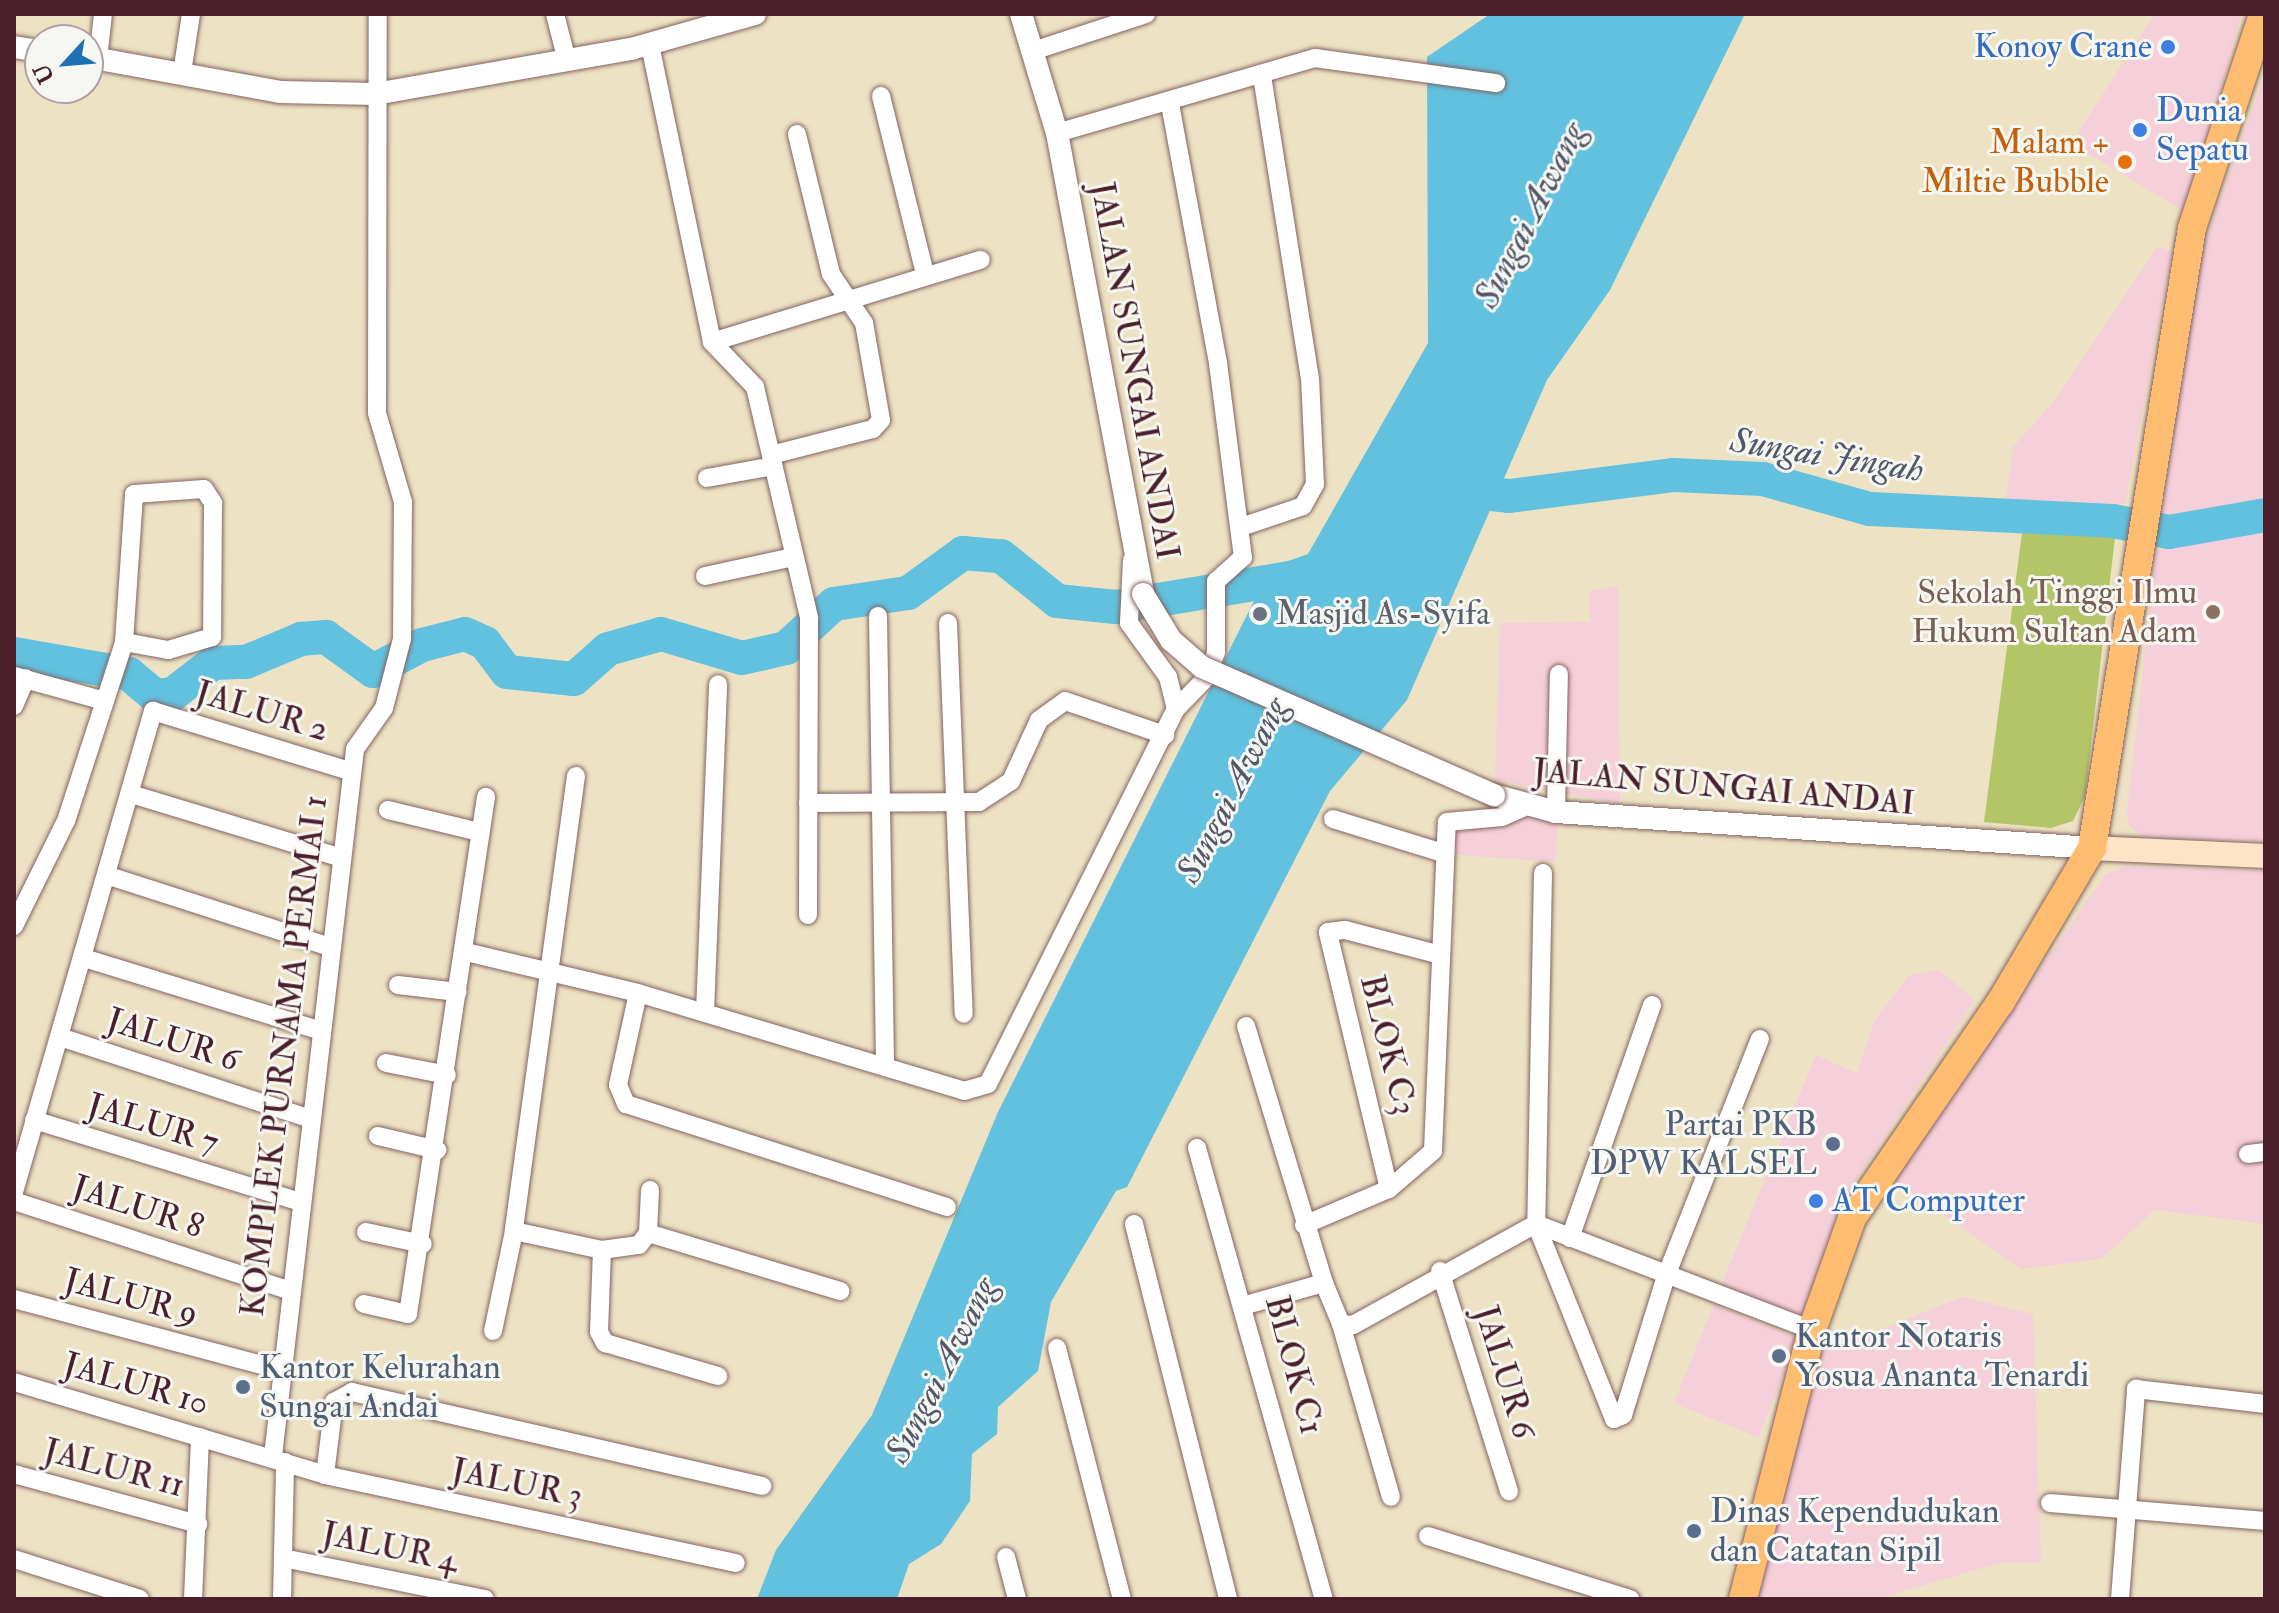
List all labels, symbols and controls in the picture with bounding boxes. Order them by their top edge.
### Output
north arrow [24,24,104,104]
place label: Konoy Crane [1974,27,2152,67]
marker: Konoy Crane [2159,38,2177,56]
text: U [28,59,61,88]
place label: Dunia Sepatu [2156,90,2249,170]
water label: Sungai Awang [1465,115,1595,315]
marker: Dunia Sepatu [2131,121,2149,139]
place label: Malam + Miltie Bubble [1922,122,2109,202]
marker: Malam + Miltie Bubble [2116,153,2134,171]
street label: JALAN SUNGAI ANDAI [1082,179,1188,563]
water label: Sungai Jingah [1727,418,1927,492]
place label: Sekolah Tinggi Ilmu Hukum Sultan Adam [1911,572,2197,652]
place label: Masjid As-Syifa [1276,594,1490,634]
marker: Sekolah Tinggi Ilmu Hukum Sultan Adam [2204,603,2222,621]
marker: Masjid As-Syifa [1251,605,1269,623]
street label: JALUR 2 [191,672,333,750]
water label: Sungai Awang [1167,690,1297,890]
street label: JALAN SUNGAI ANDAI [1532,750,1916,824]
street label: KOMPLEK PURNAMA PERMAI 1 [232,793,336,1319]
street label: BLOK C3 [1351,971,1425,1119]
street label: JALUR 6 [102,999,244,1081]
street label: JALUR 7 [82,1085,224,1163]
place label: Partai PKB DPW KALSEL [1590,1104,1817,1184]
marker: Partai PKB DPW KALSEL [1824,1135,1842,1153]
street label: JALUR 8 [67,1167,209,1247]
place label: AT Computer [1832,1181,2025,1221]
marker: AT Computer [1807,1192,1825,1210]
street label: JALUR 9 [60,1260,202,1334]
water label: Sungai Awang [876,1270,1006,1470]
street label: BLOK C1 [1256,1291,1332,1439]
street label: JALUR 6 [1466,1301,1544,1443]
place label: Kantor Notaris Yosua Ananta Tenardi [1795,1316,2089,1396]
street label: JALUR 10 [59,1344,213,1424]
place label: Kantor Kelurahan Sungai Andai [259,1347,501,1426]
marker: Kantor Notaris Yosua Ananta Tenardi [1770,1347,1788,1365]
marker: Kantor Kelurahan Sungai Andai [234,1378,252,1396]
street label: JALUR 11 [39,1430,189,1506]
street label: JALUR 3 [448,1449,586,1517]
place label: Dinas Kependudukan dan Catatan Sipil [1710,1491,2000,1570]
street label: JALUR 4 [318,1513,462,1581]
marker: Dinas Kependudukan dan Catatan Sipil [1685,1522,1703,1540]

